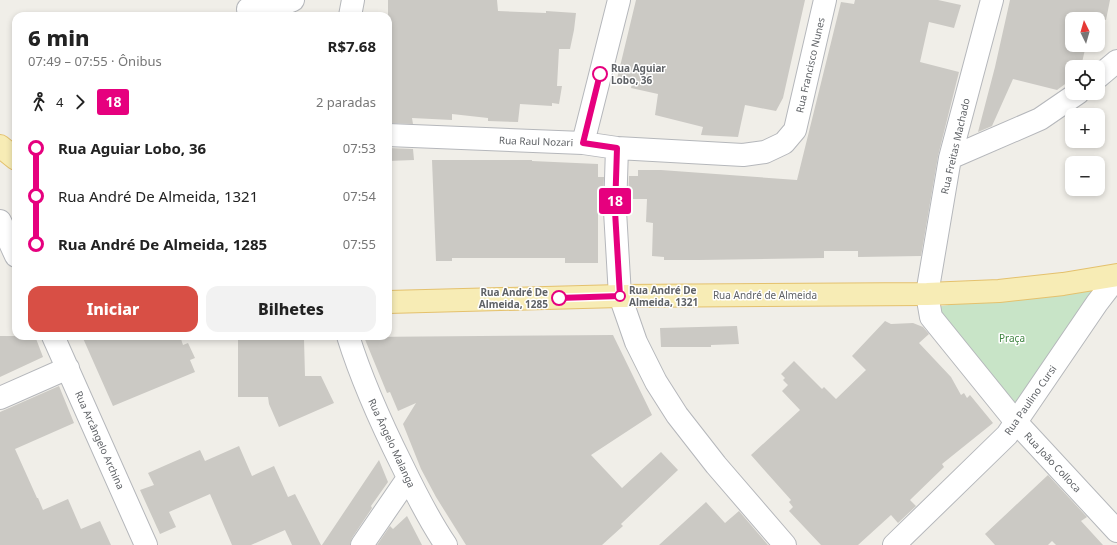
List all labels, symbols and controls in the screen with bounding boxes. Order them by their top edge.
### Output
north arrow [1065,12,1105,52]
map controls [1065,12,1105,196]
street label: Rua Francisco Nunes [792,16,828,114]
text: 6 min [28,22,89,52]
text: R$7.68 [328,36,376,56]
text: 07:49 – 07:55 · Ônibus [28,52,162,70]
button: locate [1065,60,1105,100]
place label: Rua Aguiar Lobo, 36 [611,61,666,87]
marker: Rua Aguiar Lobo, 36 [592,66,608,82]
icon: walk [28,91,50,113]
icon: forward [69,91,91,113]
text: 18 [105,92,121,111]
text: 4 [56,93,63,111]
text: 2 paradas [316,93,376,111]
street label: Rua Freitas Machado [937,97,973,195]
button: + [1065,108,1105,148]
street label: Rua Raul Nozari [499,133,573,149]
text: Rua Aguiar Lobo, 36 [58,138,206,158]
text: 07:53 [343,139,376,157]
button: − [1065,156,1105,196]
text: Rua André De Almeida, 1321 [58,186,258,206]
text: 07:54 [343,187,376,205]
line badge: 18 [597,188,633,214]
text: 18 [607,191,623,210]
text: Rua André De Almeida, 1285 [58,234,267,254]
text: 07:55 [343,235,376,253]
place label: Rua André De Almeida, 1321 [629,283,698,309]
place label: Rua André De Almeida, 1285 [479,285,548,311]
button: Iniciar [28,286,198,332]
button: Bilhetes [206,286,376,332]
street label: Rua André de Almeida [713,288,817,302]
marker: Rua André De Almeida, 1285 [551,290,567,306]
marker: Rua André De Almeida, 1321 [614,290,626,302]
park label: Praça [999,331,1025,345]
street label: Rua Paulino Cursi [1001,362,1059,438]
street label: Rua Arcângelo Archina [72,389,128,491]
street label: Rua Ângelo Malanga [365,396,419,490]
street label: Rua João Colloca [1021,429,1085,495]

